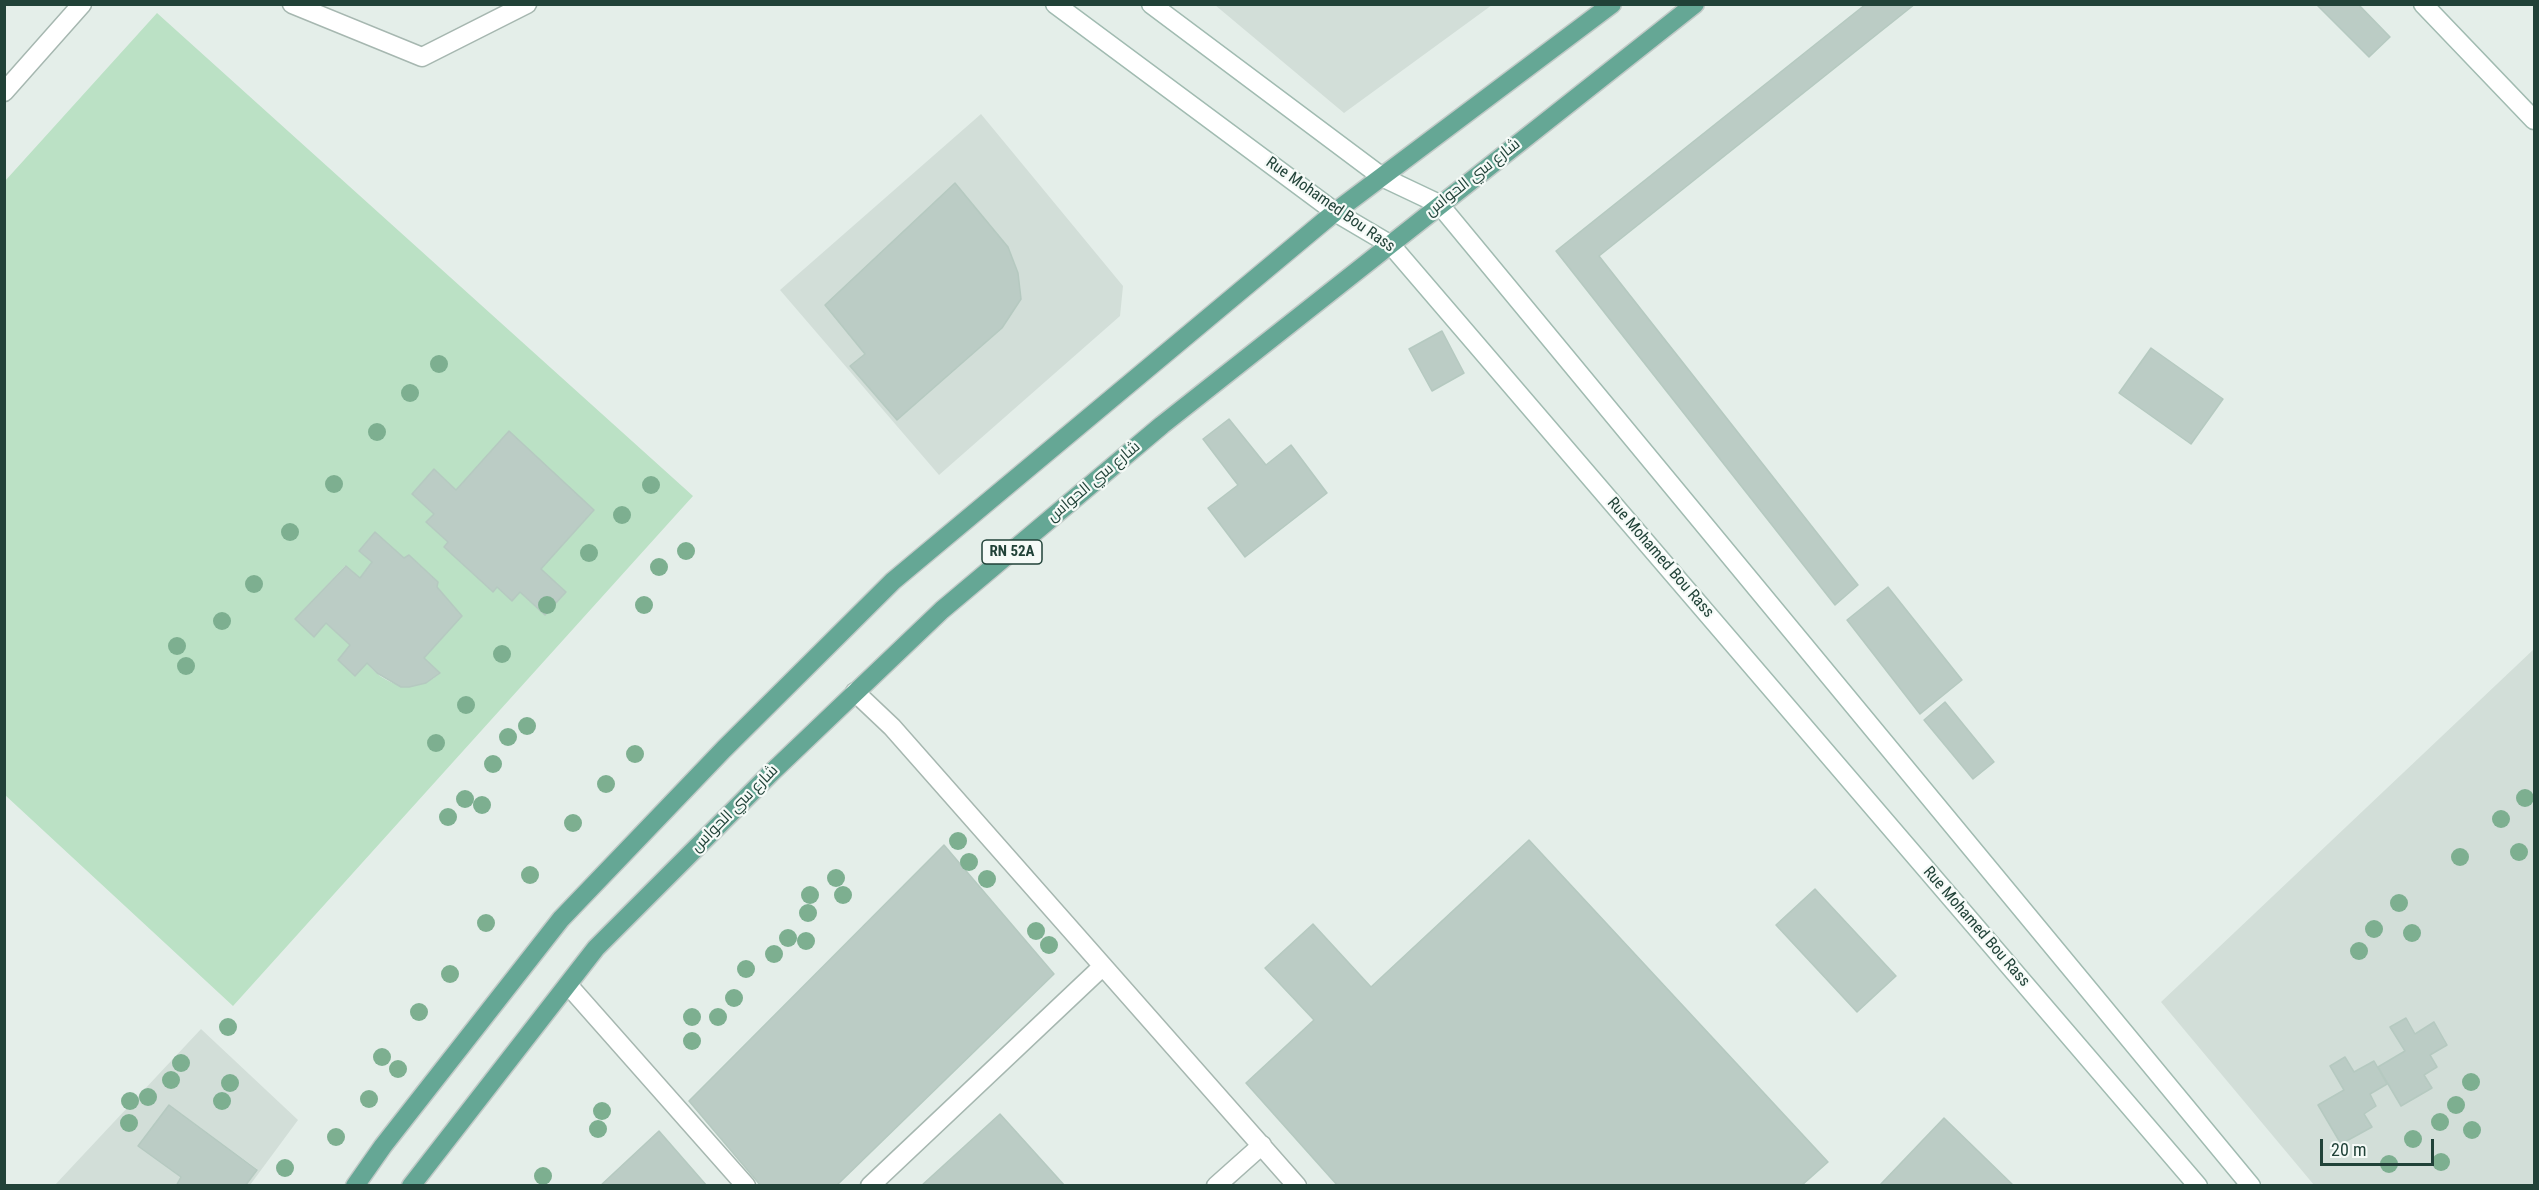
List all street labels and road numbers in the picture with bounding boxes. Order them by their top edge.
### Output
street label: شارع سي الحواس [1422,135,1524,221]
street label: Rue Mohamed Bou Rass [1262,153,1398,257]
street label: شارع سي الحواس [1044,438,1144,526]
street label: Rue Mohamed Bou Rass [1603,494,1717,622]
road number: RN 52A [982,540,1042,564]
street label: شارع سي الحواس [687,761,783,857]
street label: Rue Mohamed Bou Rass [1919,863,2033,991]

